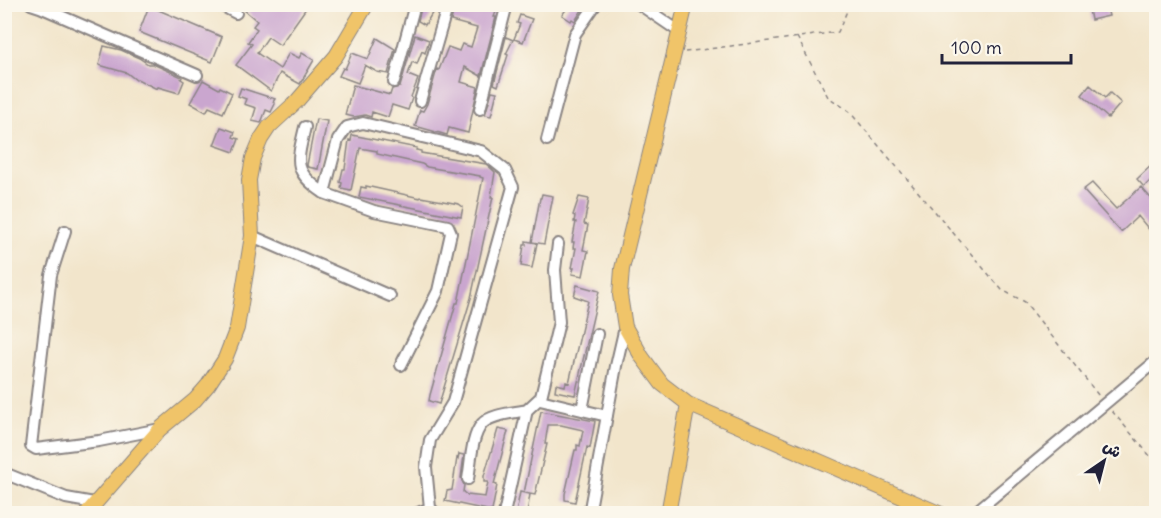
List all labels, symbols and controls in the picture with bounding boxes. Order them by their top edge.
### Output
scale bar [942,27,1071,65]
text: 100 m [951,36,1002,59]
north arrow [1074,431,1134,491]
text: ش [1100,435,1126,462]

